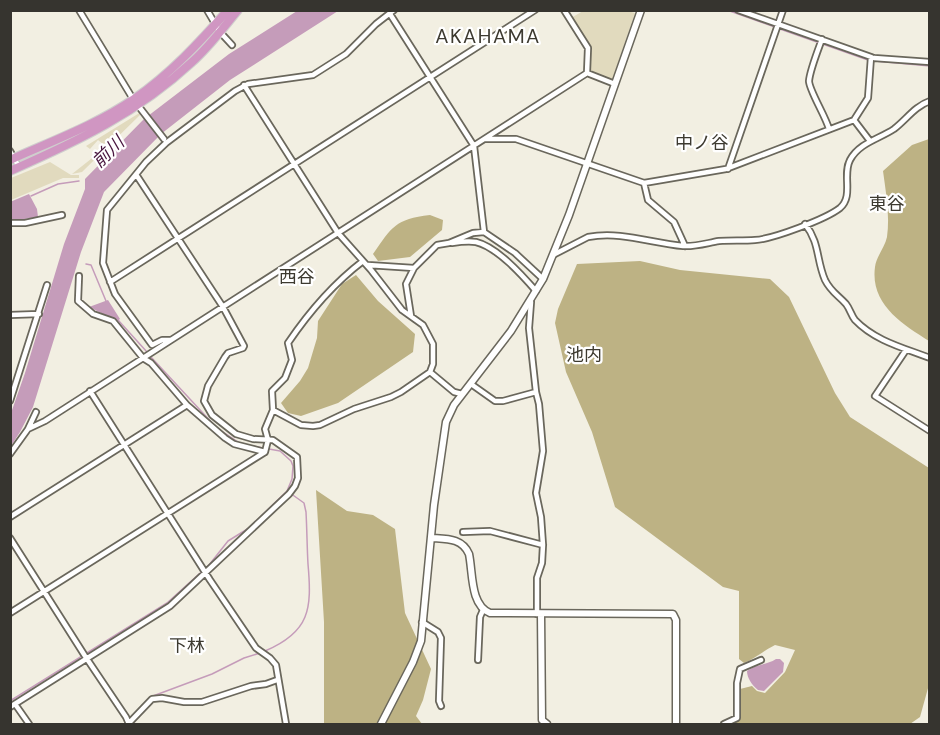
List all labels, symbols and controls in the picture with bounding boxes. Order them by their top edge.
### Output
district label: AKAHAMA [435,23,541,49]
water label: 前川 [87,129,131,173]
district label: 中ノ谷 [675,131,729,155]
district label: 東谷 [869,192,905,216]
district label: 西谷 [279,265,315,289]
district label: 池内 [566,343,602,367]
district label: 下林 [169,634,205,658]

